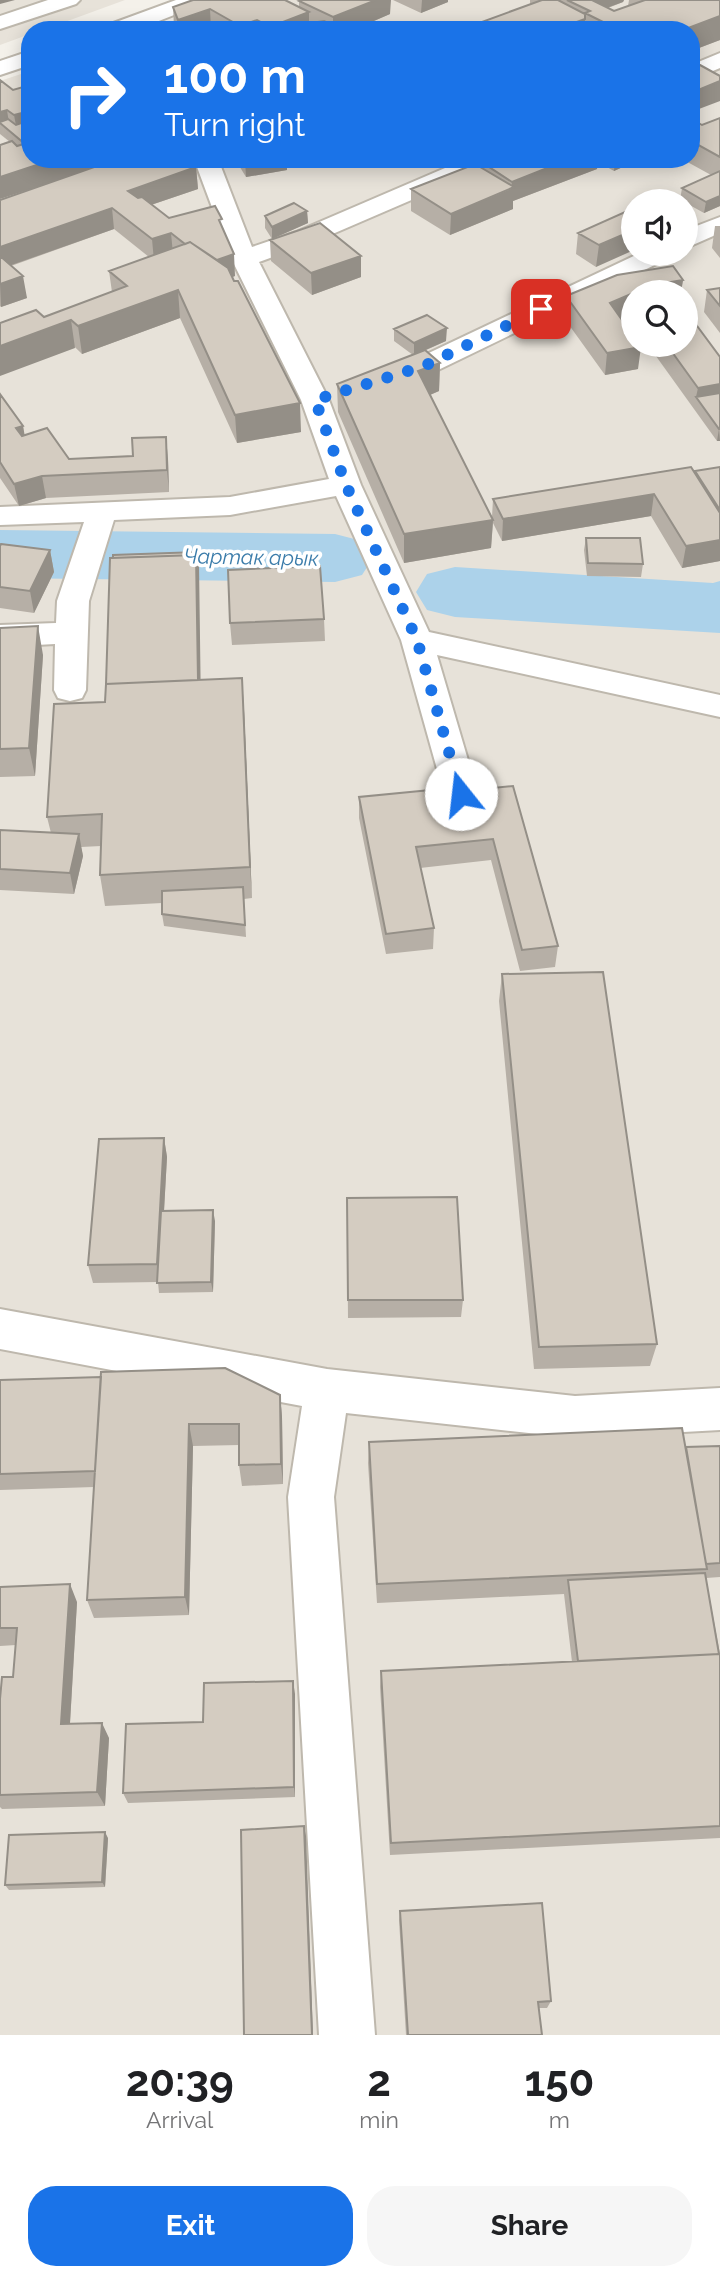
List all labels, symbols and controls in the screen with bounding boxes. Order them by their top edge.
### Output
text: 100 m [164,47,306,104]
icon: right [49,49,140,140]
text: Turn right [164,106,305,143]
map controls [621,189,698,357]
button: sound [621,189,698,266]
pin [511,279,571,339]
button: search [621,280,698,357]
icon: arrive [522,290,560,328]
water label: Чартак арык [183,543,319,571]
position arrow [424,757,498,831]
text: 20:39 [126,2057,234,2106]
text: 2 [367,2057,391,2106]
text: 150 [525,2057,594,2106]
text: Arrival [146,2106,213,2133]
text: min [359,2106,399,2133]
text: m [549,2106,570,2133]
button: Exit [28,2186,353,2266]
button: Share [367,2186,692,2266]

